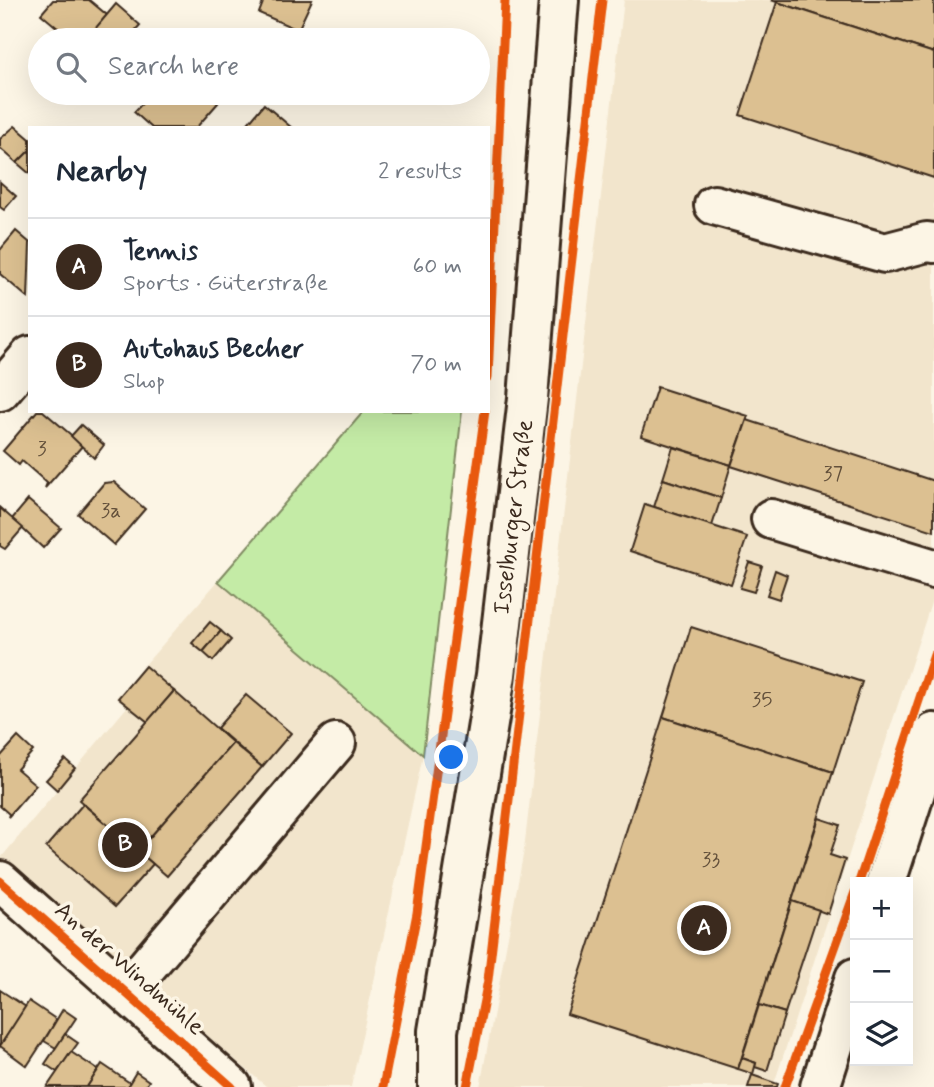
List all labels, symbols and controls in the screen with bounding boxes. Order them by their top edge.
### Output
search box [28,28,490,105]
icon: search [52,48,90,86]
text: Search here [108,50,239,84]
text: Nearby [56,152,147,191]
text: 2 results [378,157,462,187]
text: Tennis [123,235,198,269]
text: A [71,252,87,282]
text: 60 m [413,252,462,282]
text: Sports · Güterstraße [123,269,328,299]
text: Autohaus Becher [123,333,304,367]
text: B [72,350,86,380]
text: 70 m [410,350,462,380]
text: Shop [123,367,165,397]
street label: Isselburger Straße [487,418,543,616]
house number: 3 [37,435,47,463]
house number: 37 [823,460,843,488]
house number: 3a [101,497,121,525]
house number: 35 [752,686,772,714]
your location [434,740,468,774]
pin: B [102,819,148,871]
house number: 33 [702,846,720,874]
map controls [850,877,913,1066]
button: + [850,877,913,940]
street label: An der Windmühle [48,895,210,1043]
pin: A [681,902,727,954]
button: − [850,940,913,1003]
button: layers [850,1003,913,1066]

